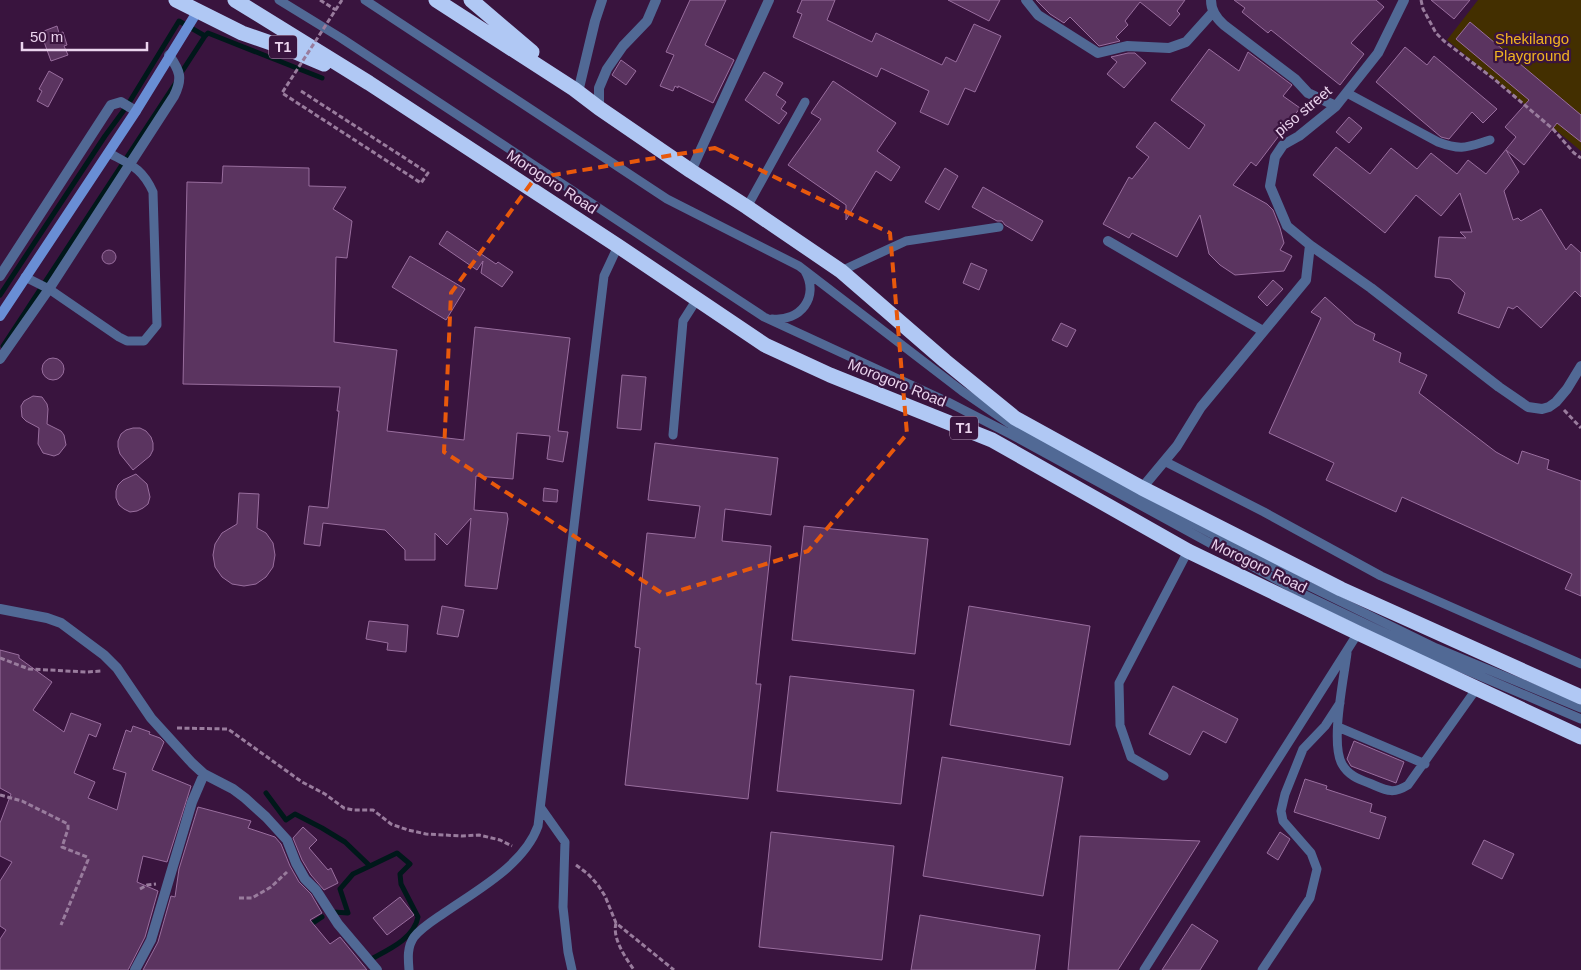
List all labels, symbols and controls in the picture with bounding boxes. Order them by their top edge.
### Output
scale bar [22,20,148,52]
text: 50 m [30,28,63,45]
park label: Shekilango Playground [1494,30,1570,64]
road number: T1 [269,36,297,58]
street label: piso street [1271,81,1335,139]
street label: Morogoro Road [504,146,601,217]
street label: Morogoro Road [846,355,949,410]
road number: T1 [950,416,978,439]
street label: Morogoro Road [1209,535,1310,596]

